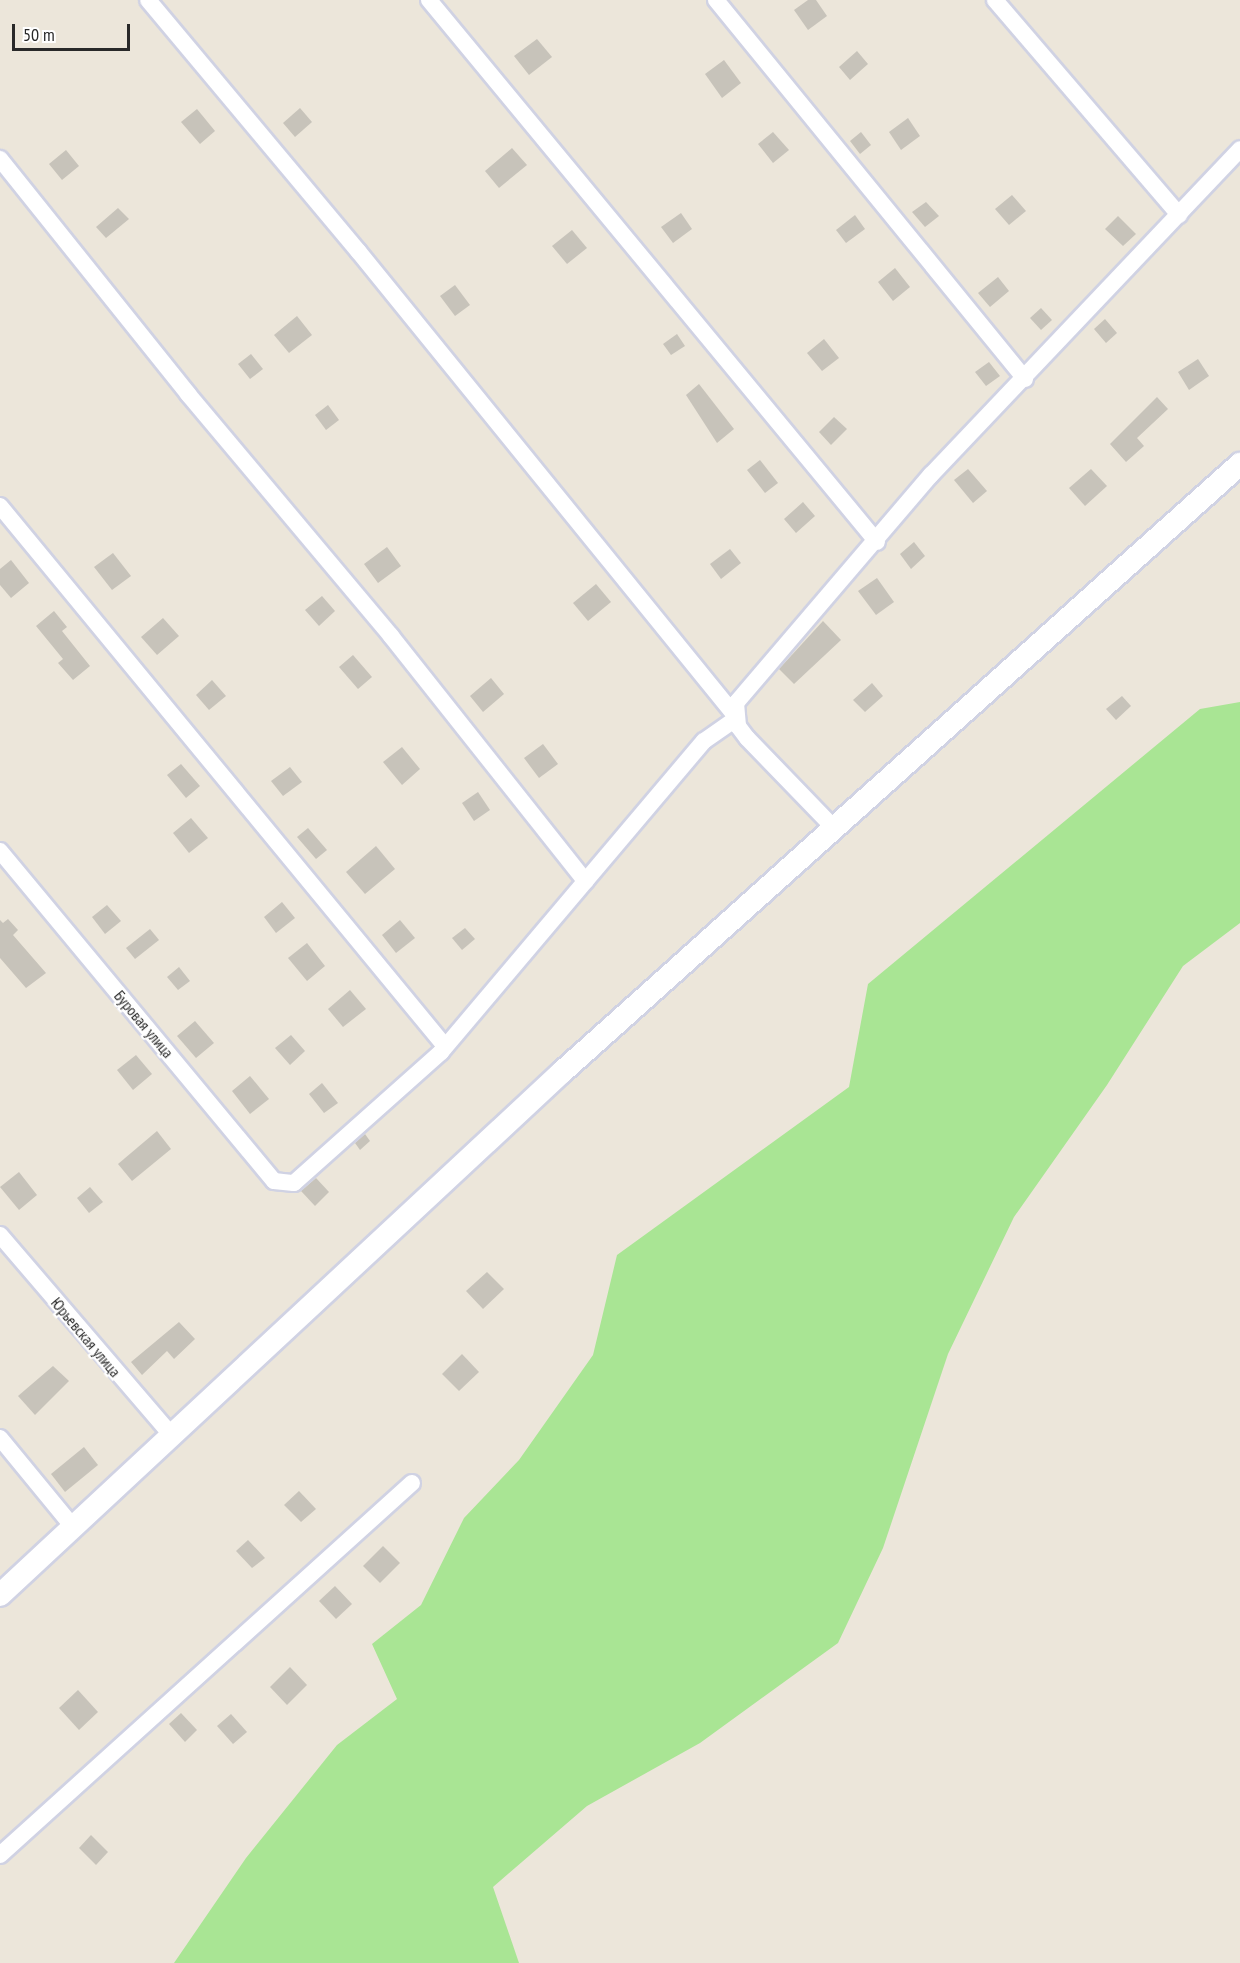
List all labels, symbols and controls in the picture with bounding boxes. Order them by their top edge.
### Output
scale bar [15,12,134,50]
text: 50 m [23,23,55,46]
street label: Буровая улица [110,986,178,1062]
street label: Юрьевская улица [47,1293,125,1381]

